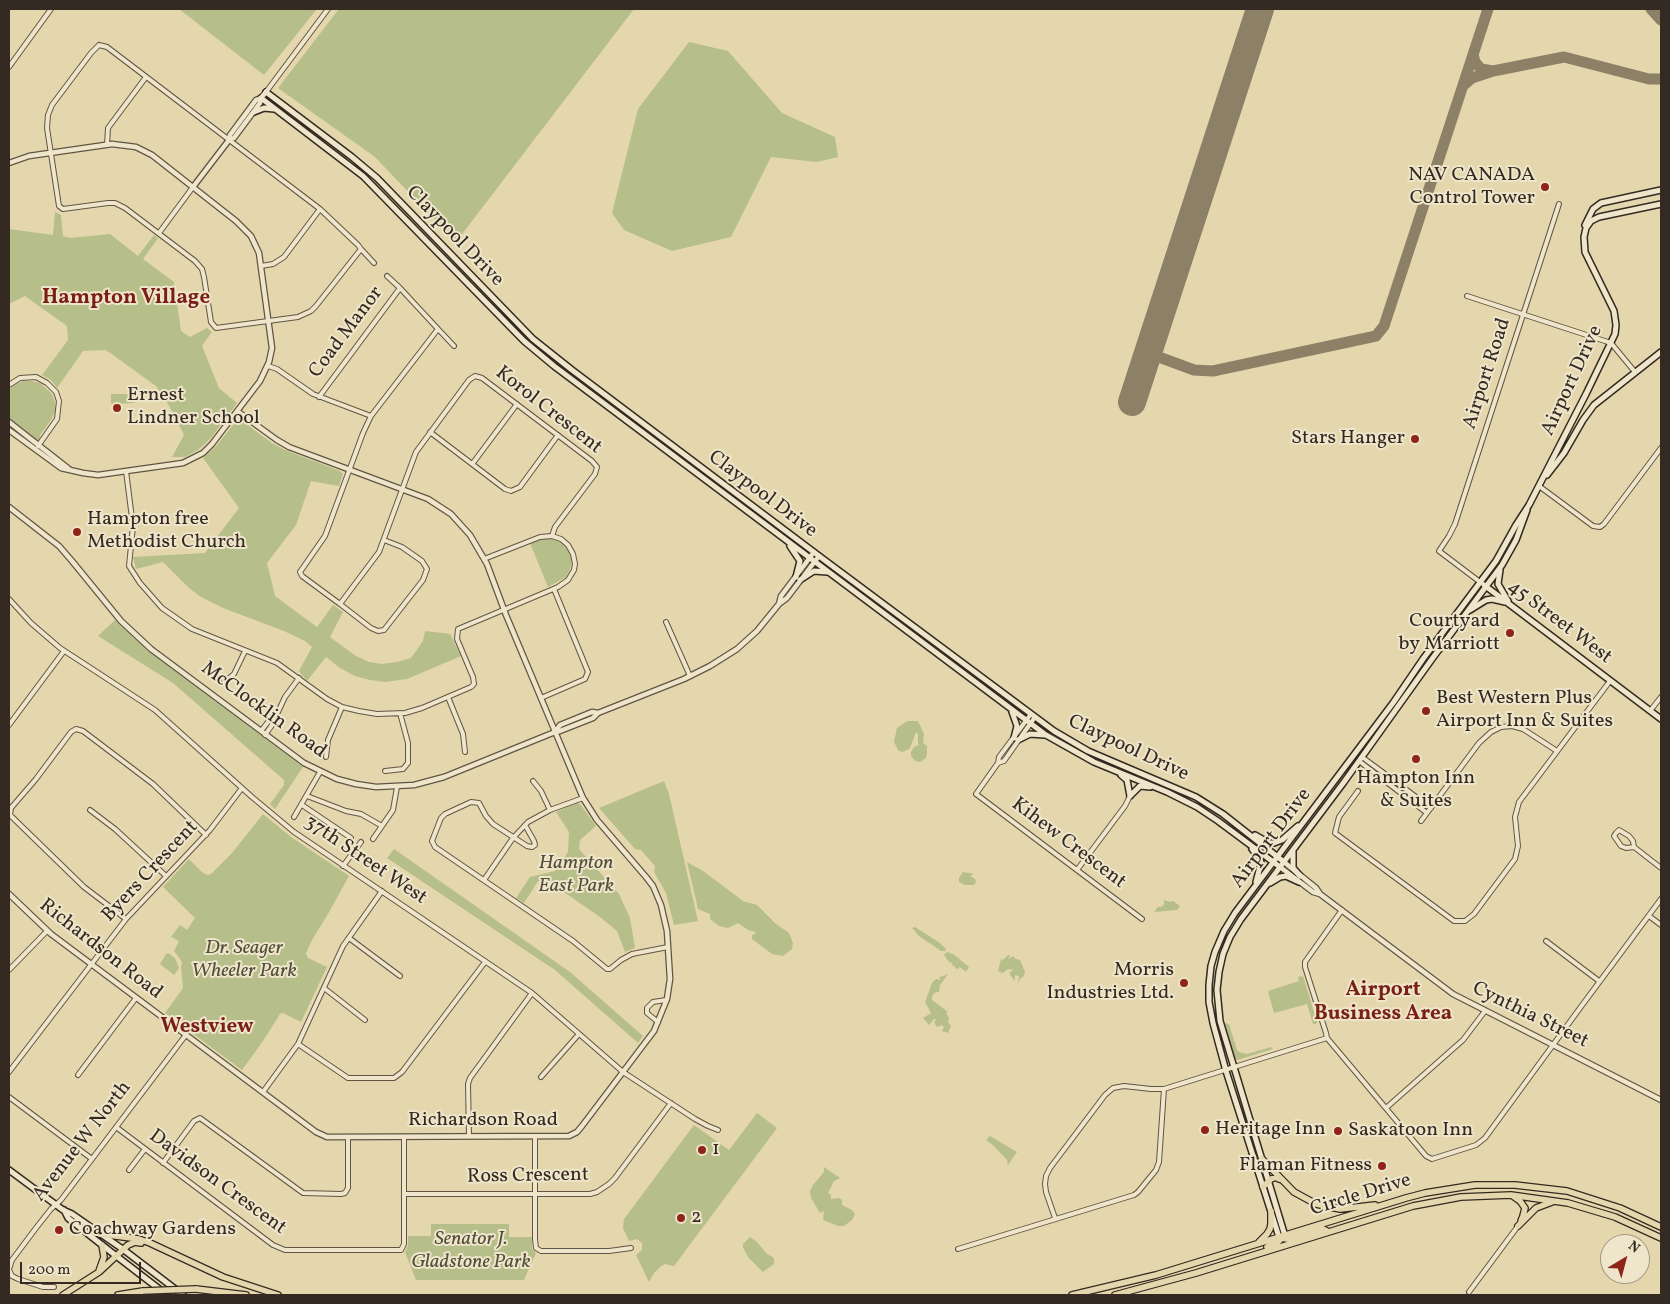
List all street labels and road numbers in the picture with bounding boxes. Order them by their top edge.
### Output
street label: Claypool Drive [400,182,508,292]
street label: Coad Manor [305,282,389,384]
street label: Airport Road [1459,316,1517,432]
street label: Airport Drive [1537,322,1609,440]
street label: Korol Crescent [490,362,606,460]
street label: Claypool Drive [703,446,821,544]
street label: 45 Street West [1502,576,1616,670]
street label: McClocklin Road [196,657,330,765]
street label: Claypool Drive [1064,711,1192,787]
street label: Airport Drive [1227,784,1317,894]
street label: Kihew Crescent [1006,793,1130,895]
street label: 37th Street West [299,811,431,911]
street label: Byers Crescent [98,816,204,928]
street label: Richardson Road [34,894,166,1006]
street label: Cynthia Street [1468,978,1592,1054]
street label: Avenue W North [29,1077,137,1207]
street label: Richardson Road [408,1109,558,1133]
street label: Davidson Crescent [144,1125,290,1241]
street label: Ross Crescent [467,1164,589,1190]
street label: Circle Drive [1308,1169,1414,1223]

